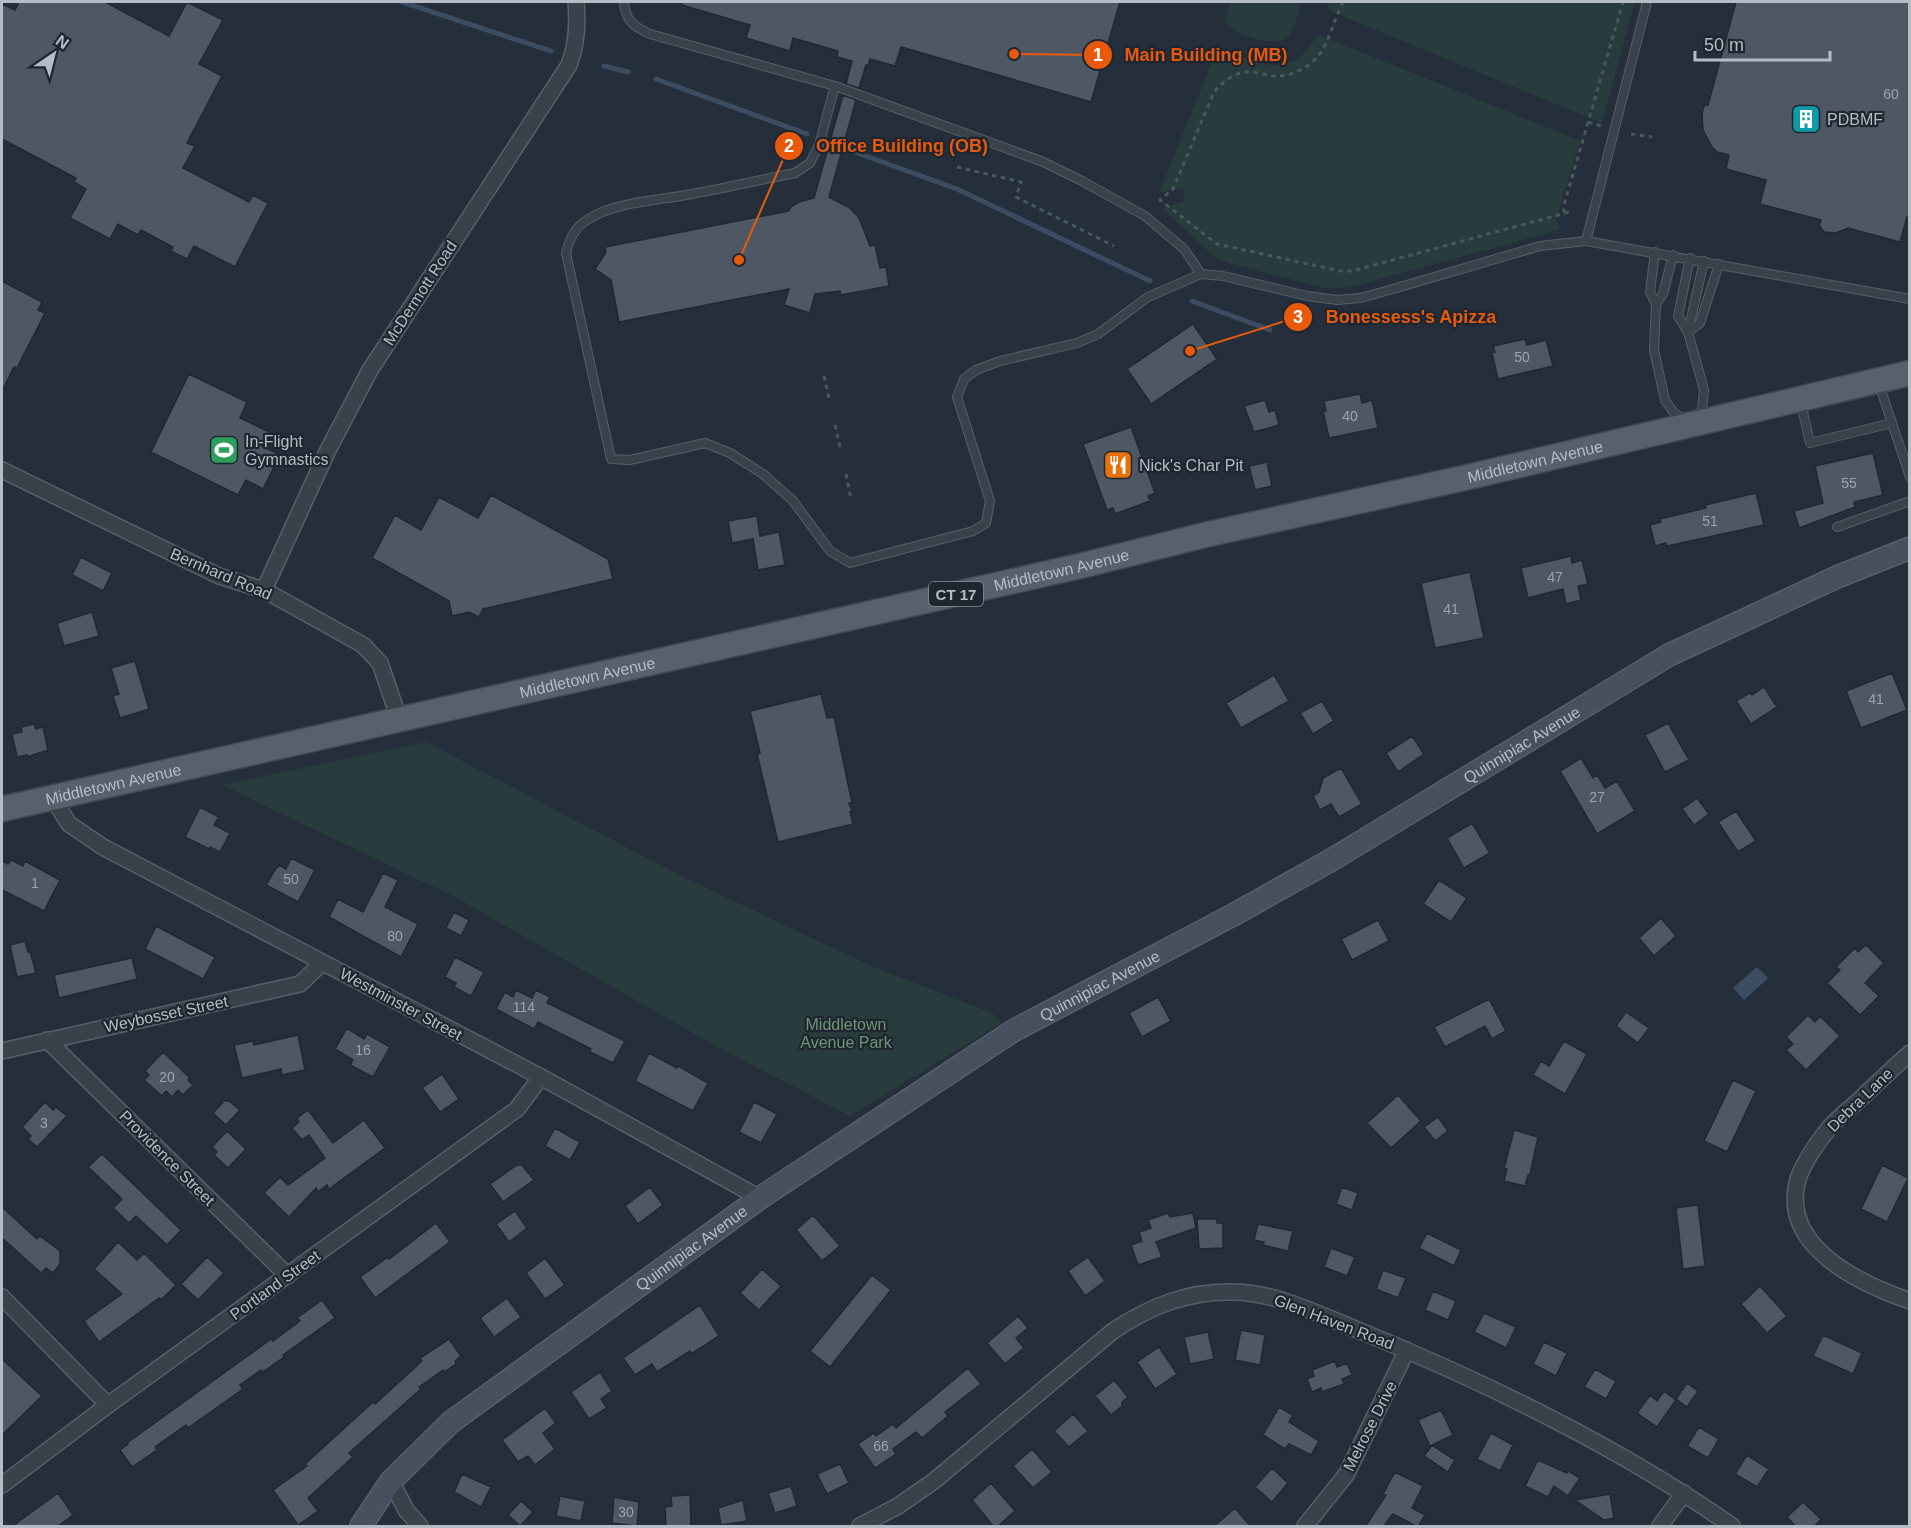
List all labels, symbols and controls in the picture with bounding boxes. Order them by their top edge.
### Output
north arrow [24,24,84,84]
scale bar [1695,24,1830,62]
text: N [53,32,72,52]
text: 50 m [1704,35,1744,55]
callout: Main Building (MB) [1083,37,1300,73]
text: 1 [1093,45,1103,65]
text: Main Building (MB) [1125,45,1287,65]
house number: 60 [1883,86,1899,102]
building icon: PDBMF [1790,103,1822,135]
place label: PDBMF [1827,111,1883,128]
callout: Office Building (OB) [774,128,1000,164]
text: 2 [784,136,794,156]
text: Office Building (OB) [816,136,988,156]
street label: McDermott Road [380,238,460,348]
callout: Bonessess's Apizza [1283,299,1508,335]
text: 3 [1293,307,1303,327]
text: Bonessess's Apizza [1326,307,1497,327]
house number: 50 [1514,349,1530,365]
house number: 40 [1342,408,1358,424]
place label: In-Flight Gymnastics [245,433,329,468]
sports icon: In-Flight Gymnastics [208,434,240,466]
street label: Middletown Avenue [1466,437,1605,485]
restaurant icon: Nick's Char Pit [1102,449,1134,481]
place label: Nick's Char Pit [1139,457,1244,474]
house number: 55 [1841,475,1857,491]
house number: 51 [1702,513,1718,529]
street label: Bernhard Road [168,545,274,603]
street label: Middletown Avenue [992,546,1131,594]
house number: 47 [1547,569,1563,585]
road number: CT 17 [929,582,983,606]
house number: 41 [1443,601,1459,617]
street label: Middletown Avenue [518,654,657,701]
house number: 41 [1868,691,1884,707]
street label: Quinnipiac Avenue [1460,703,1583,786]
street label: Middletown Avenue [44,760,183,807]
house number: 27 [1589,789,1605,805]
house number: 50 [283,871,299,887]
house number: 1 [31,875,39,891]
house number: 80 [387,928,403,944]
street label: Quinnipiac Avenue [1037,947,1163,1024]
street label: Westminster Street [337,965,465,1044]
street label: Weybosset Street [103,992,230,1035]
house number: 114 [513,999,535,1015]
park label: Middletown Avenue Park [800,1016,893,1051]
house number: 16 [355,1042,371,1058]
street label: Debra Lane [1824,1065,1896,1135]
house number: 20 [159,1069,175,1085]
street label: Providence Street [116,1107,218,1209]
house number: 3 [40,1115,48,1131]
street label: Quinnipiac Avenue [632,1202,750,1294]
street label: Portland Street [227,1246,324,1323]
street label: Glen Haven Road [1272,1291,1396,1353]
street label: Melrose Drive [1340,1378,1400,1474]
house number: 66 [873,1438,889,1454]
house number: 30 [618,1504,634,1520]

